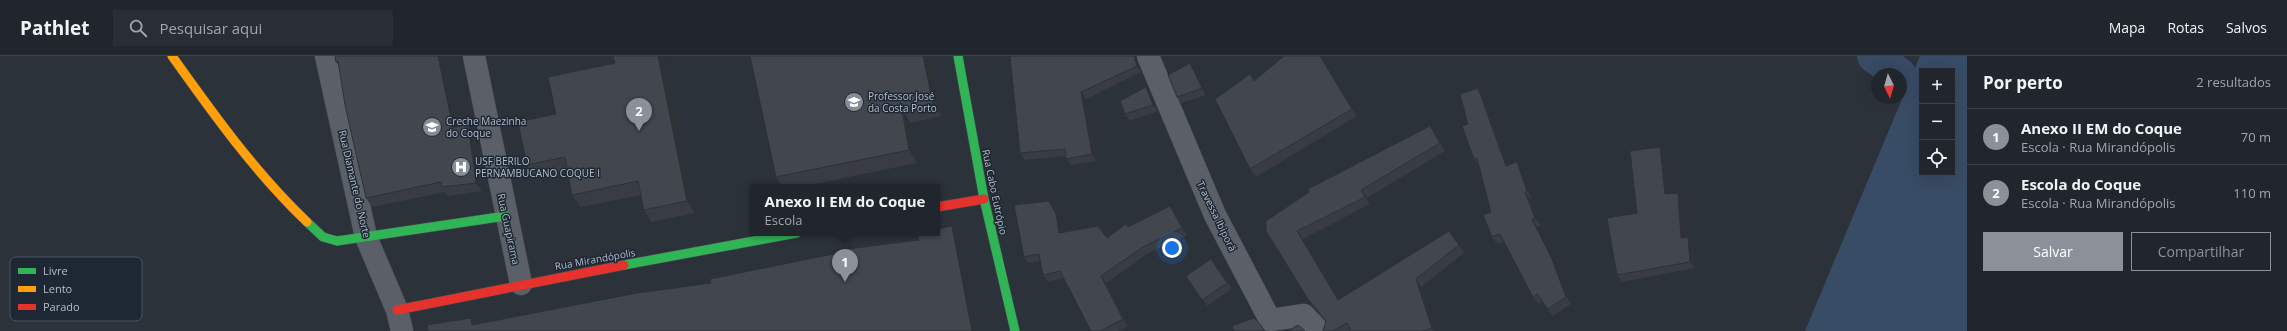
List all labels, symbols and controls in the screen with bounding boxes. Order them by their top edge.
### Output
search box [113,10,393,46]
text: Pathlet [20,15,89,41]
icon: search [127,17,149,39]
text: Pesquisar aqui [159,18,262,38]
text: Mapa [2109,18,2145,37]
text: Rotas [2167,18,2204,37]
text: Salvos [2226,18,2267,37]
north arrow [1871,68,1907,104]
map controls [1919,68,1955,176]
button: + [1919,68,1955,104]
text: Por perto [1983,71,2063,94]
text: 2 resultados [2196,73,2271,91]
place label: Professor José da Costa Porto [868,89,937,115]
school or university icon: Professor José da Costa Porto [843,91,865,113]
pin: 2 [626,98,652,131]
button: − [1919,104,1955,140]
place label: Creche Maezinha do Coque [446,114,526,140]
school or university icon: Creche Maezinha do Coque [421,116,443,138]
text: Anexo II EM do Coque [2021,118,2182,138]
text: 1 [1992,128,2000,146]
text: 70 m [2241,128,2271,146]
street label: Rua Diamante do Norte [336,129,374,240]
text: Escola · Rua Mirandópolis [2021,138,2176,156]
button: locate [1919,140,1955,176]
street label: Rua Cabo Eutrópio [979,148,1011,236]
place label: USF BERILO PERNAMBUCANO COQUE I [475,154,600,180]
hospital icon: USF BERILO PERNAMBUCANO COQUE I [450,156,472,178]
text: Escola do Coque [2021,174,2141,194]
street label: Travessa Ibiporã [1194,178,1240,254]
popup [750,184,940,236]
text: 2 [1992,184,2000,202]
text: 110 m [2233,184,2271,202]
text: Anexo II EM do Coque [765,191,925,211]
street label: Rua Guapirama [495,192,523,266]
text: Escola · Rua Mirandópolis [2021,194,2176,212]
text: Escola [765,211,803,229]
button: Salvar [1983,232,2123,271]
button: Compartilhar [2131,232,2271,271]
your location [1162,238,1182,258]
street label: Rua Mirandópolis [553,245,637,273]
pin: 1 [832,249,858,282]
legend [10,257,142,321]
text: Livre [43,263,68,278]
text: Lento [43,281,73,296]
text: Parado [43,299,80,314]

